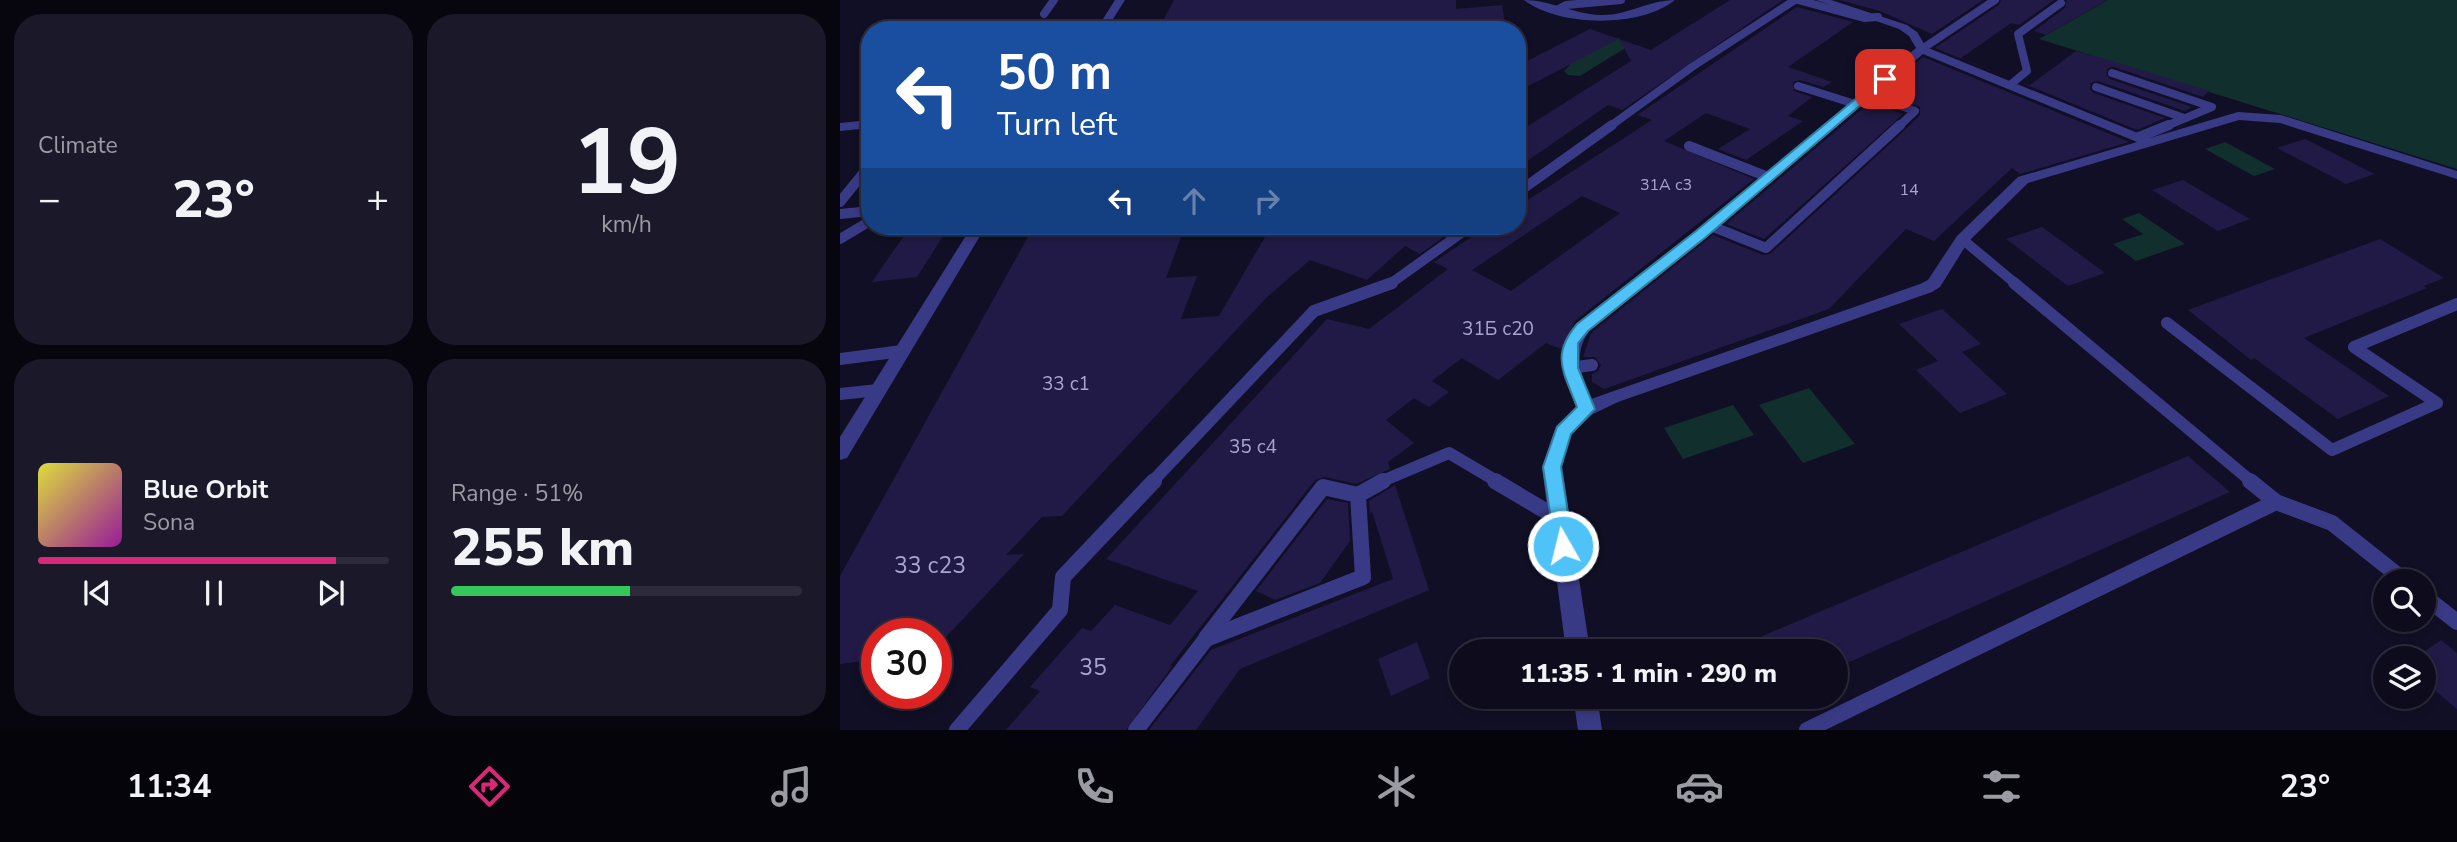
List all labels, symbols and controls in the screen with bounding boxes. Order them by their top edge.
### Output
text: 50 m [997,39,1112,106]
icon: left [882,49,973,140]
pin [1855,49,1915,109]
icon: arrive [1866,60,1904,98]
text: 19 [572,101,681,225]
text: Turn left [997,103,1117,146]
text: Climate [38,130,118,161]
text: 23° [172,164,255,235]
text: − [38,174,61,225]
text: + [366,174,389,225]
house number: 31А с3 [1640,174,1692,196]
house number: 14 [1899,179,1919,201]
icon: left [1102,182,1140,220]
icon: ahead [1175,182,1213,220]
icon: right [1248,182,1286,220]
text: km/h [601,209,652,240]
house number: 31Б с20 [1462,316,1534,342]
house number: 33 с1 [1042,371,1090,397]
house number: 35 с4 [1229,434,1277,460]
text: Blue Orbit [143,472,268,507]
text: Range · 51% [451,478,583,509]
text: Sona [143,507,195,538]
position arrow [1526,509,1600,583]
text: 255 km [451,512,634,583]
house number: 33 с23 [894,550,966,581]
map controls [2373,569,2436,709]
button: search [2373,569,2436,632]
icon: previous [78,574,116,612]
icon: pause [195,574,233,612]
icon: next [312,574,350,612]
speed limit sign: 30 [861,618,952,709]
button: layers [2373,646,2436,709]
house number: 35 [1079,652,1107,683]
text: 11:35 · 1 min · 290 m [1520,656,1777,691]
icon: directions [465,762,514,811]
icon: music [767,762,816,811]
icon: phone [1070,762,1119,811]
icon: climate [1372,762,1421,811]
icon: car [1675,762,1724,811]
icon: filters [1977,762,2026,811]
text: 11:34 [127,765,211,808]
text: 23° [2280,765,2330,808]

